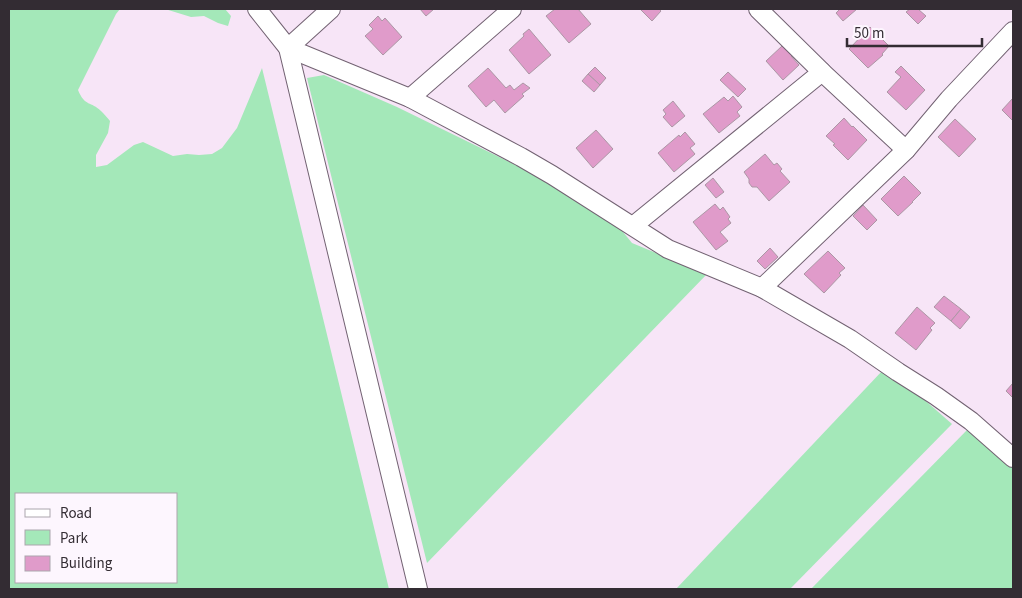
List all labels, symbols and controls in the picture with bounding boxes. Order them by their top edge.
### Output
scale bar [847,15,982,47]
text: 50 m [854,23,884,44]
legend [15,493,178,583]
text: Road [60,503,92,524]
text: Park [60,528,89,549]
text: Building [60,553,113,574]

